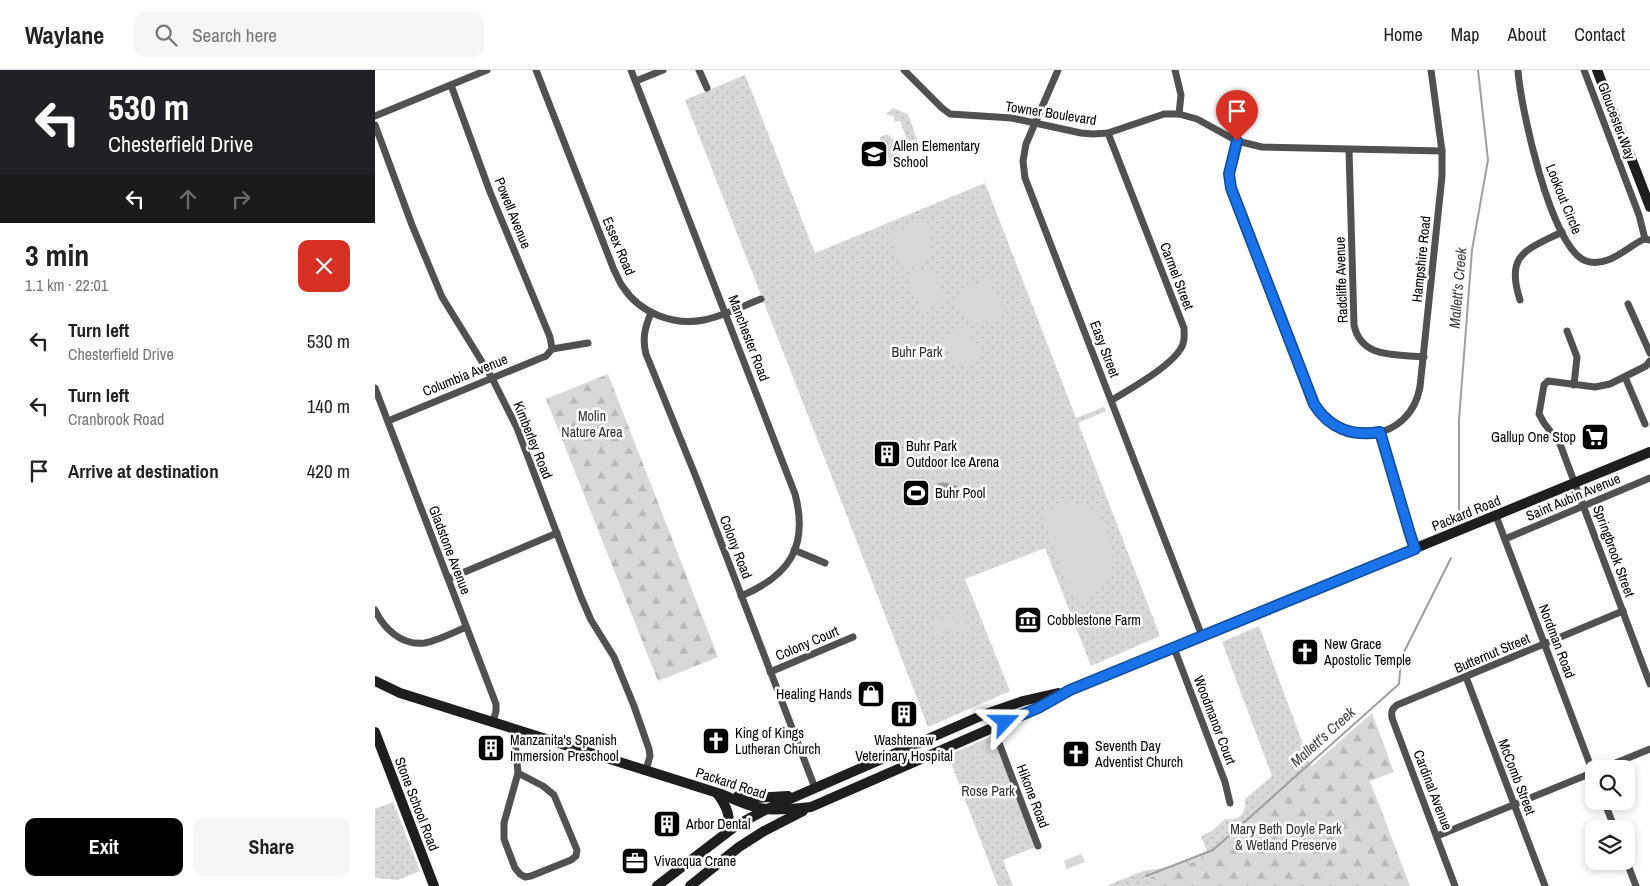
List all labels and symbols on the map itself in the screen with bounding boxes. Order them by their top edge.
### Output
street label: Gloucester Way [1594,80,1640,162]
pin [1216,90,1258,141]
street label: Towner Boulevard [1004,97,1098,129]
place label: Allen Elementary School [892,137,980,171]
school or university icon: Allen Elementary School [859,139,889,169]
street label: Lookout Circle [1542,161,1586,237]
street label: Powell Avenue [491,175,535,251]
street label: Essex Road [599,214,639,278]
street label: Hampshire Road [1408,215,1434,303]
street label: Radcliffe Avenue [1330,237,1352,323]
street label: Carmel Street [1156,240,1198,312]
water label: Mallett's Creek [1444,246,1472,329]
street label: Manchester Road [724,292,774,384]
street label: Easy Street [1086,318,1124,380]
park label: Buhr Park [891,343,943,361]
street label: Columbia Avenue [420,350,510,400]
street label: Kimberley Road [509,398,557,482]
park label: Molin Nature Area [561,407,623,441]
supermarket icon: Gallup One Stop [1580,422,1610,452]
place label: Gallup One Stop [1491,428,1576,446]
place label: Buhr Park Outdoor Ice Arena [906,437,1000,471]
building icon: Buhr Park Outdoor Ice Arena [872,439,902,469]
street label: Saint Aubin Avenue [1523,469,1623,525]
sports icon: Buhr Pool [901,478,931,508]
place label: Buhr Pool [935,484,985,502]
street label: Packard Road [1429,491,1503,535]
street label: Gladstone Avenue [425,503,475,597]
street label: Springbrook Street [1589,503,1639,599]
street label: Colony Road [716,513,756,581]
street label: Nordman Road [1535,601,1579,681]
museum icon: Cobblestone Farm [1013,605,1043,635]
place label: Cobblestone Farm [1047,611,1141,629]
street label: Colony Court [773,622,841,664]
street label: Butternut Street [1451,629,1533,677]
place label: New Grace Apostolic Temple [1323,635,1411,669]
church icon: New Grace Apostolic Temple [1290,637,1320,667]
street label: Woodmanor Court [1190,673,1240,767]
shop icon: Healing Hands [856,679,886,709]
place label: Healing Hands [776,685,852,703]
position arrow [978,695,1030,747]
building icon: Washtenaw Veterinary Hospital [889,699,919,729]
water label: Mallett's Creek [1286,701,1360,772]
place label: King of Kings Lutheran Church [735,724,821,758]
church icon: King of Kings Lutheran Church [701,726,731,756]
place label: Manzanita's Spanish Immersion Preschool [510,731,618,765]
place label: Washtenaw Veterinary Hospital [855,731,953,765]
building icon: Manzanita's Spanish Immersion Preschool [476,733,506,763]
place label: Seventh Day Adventist Church [1094,737,1183,771]
street label: McComb Street [1494,737,1540,817]
church icon: Seventh Day Adventist Church [1061,739,1091,769]
street label: Cardinal Avenue [1409,747,1457,833]
street label: Stone School Road [391,755,443,853]
street label: Hikone Road [1013,761,1053,831]
street label: Packard Road [694,763,768,803]
park label: Rose Park [961,782,1015,800]
building icon: Arbor Dental [652,809,682,839]
place label: Arbor Dental [685,815,750,833]
park label: Mary Beth Doyle Park & Wetland Preserve [1230,820,1342,854]
office icon: Vivacqua Crane [620,846,650,876]
place label: Vivacqua Crane [654,852,736,870]

